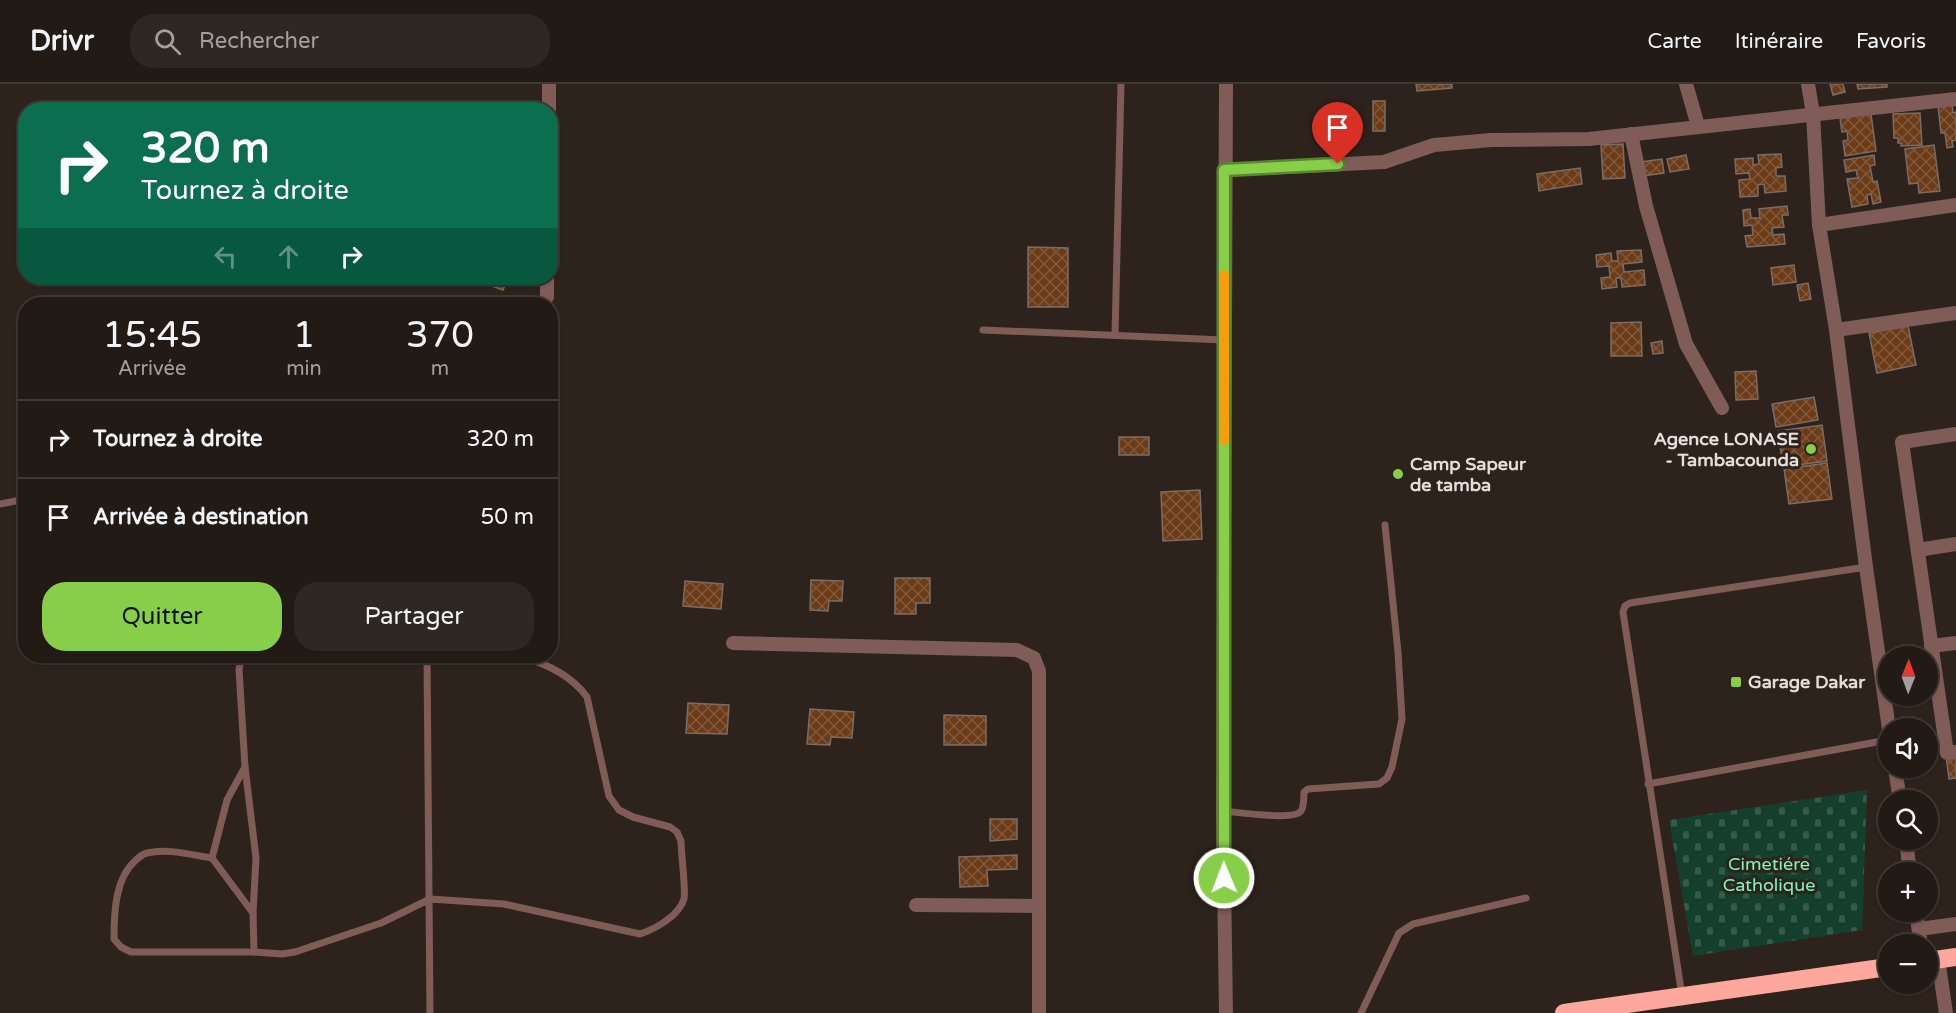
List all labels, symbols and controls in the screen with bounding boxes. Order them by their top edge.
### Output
search box [130,14,550,68]
text: Drivr [30,24,94,58]
icon: search [151,25,184,58]
text: Rechercher [199,28,319,54]
text: Carte [1648,29,1702,54]
text: Itinéraire [1735,29,1823,54]
text: Favoris [1856,29,1926,54]
pin [1312,102,1363,164]
icon: arrive [1321,111,1354,144]
text: 320 m [141,123,270,174]
icon: right [42,126,120,204]
text: Tournez à droite [141,174,349,207]
icon: left [209,240,242,273]
icon: ahead [272,240,305,273]
icon: right [335,240,368,273]
text: 15:45 [102,314,202,357]
text: 1 [293,314,315,357]
text: 370 [406,314,474,357]
text: Arrivée [118,357,186,381]
text: min [286,357,322,381]
text: m [431,357,449,381]
icon: right [42,423,75,456]
text: Tournez à droite [93,426,262,452]
text: 320 m [467,426,534,452]
place label: Agence LONASE - Tambacounda [1653,428,1799,471]
marker: Agence LONASE - Tambacounda [1804,442,1818,456]
place label: Camp Sapeur de tamba [1410,453,1527,496]
marker: Camp Sapeur de tamba [1391,467,1405,481]
icon: arrive [42,501,75,534]
text: Arrivée à destination [93,504,309,530]
text: 50 m [480,504,534,530]
button: Quitter [42,582,282,651]
button: Partager [294,582,534,651]
north arrow [1878,646,1938,706]
map controls [1878,646,1938,994]
place label: Garage Dakar [1748,671,1866,693]
marker: Garage Dakar [1729,675,1743,689]
button: sound [1878,718,1938,778]
button: search [1878,790,1938,850]
position arrow [1192,846,1256,910]
park label: Cimetiére Catholique [1723,853,1815,896]
button: + [1878,862,1938,922]
button: − [1878,934,1938,994]

